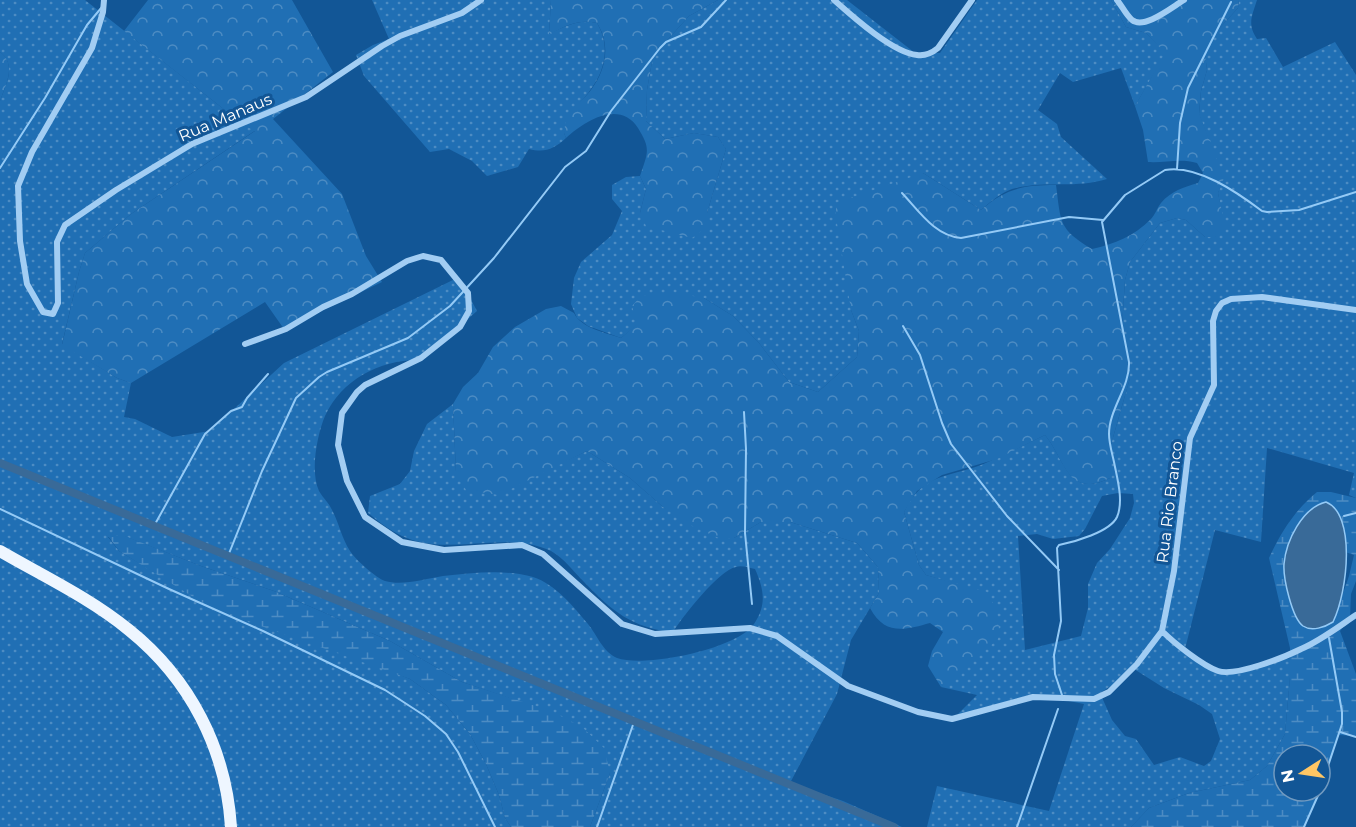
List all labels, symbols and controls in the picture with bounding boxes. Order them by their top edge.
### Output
street label: Rua Manaus [176,89,275,146]
street label: Rua Rio Branco [1153,440,1186,564]
north arrow [1272,743,1332,803]
text: N [1277,768,1298,784]

